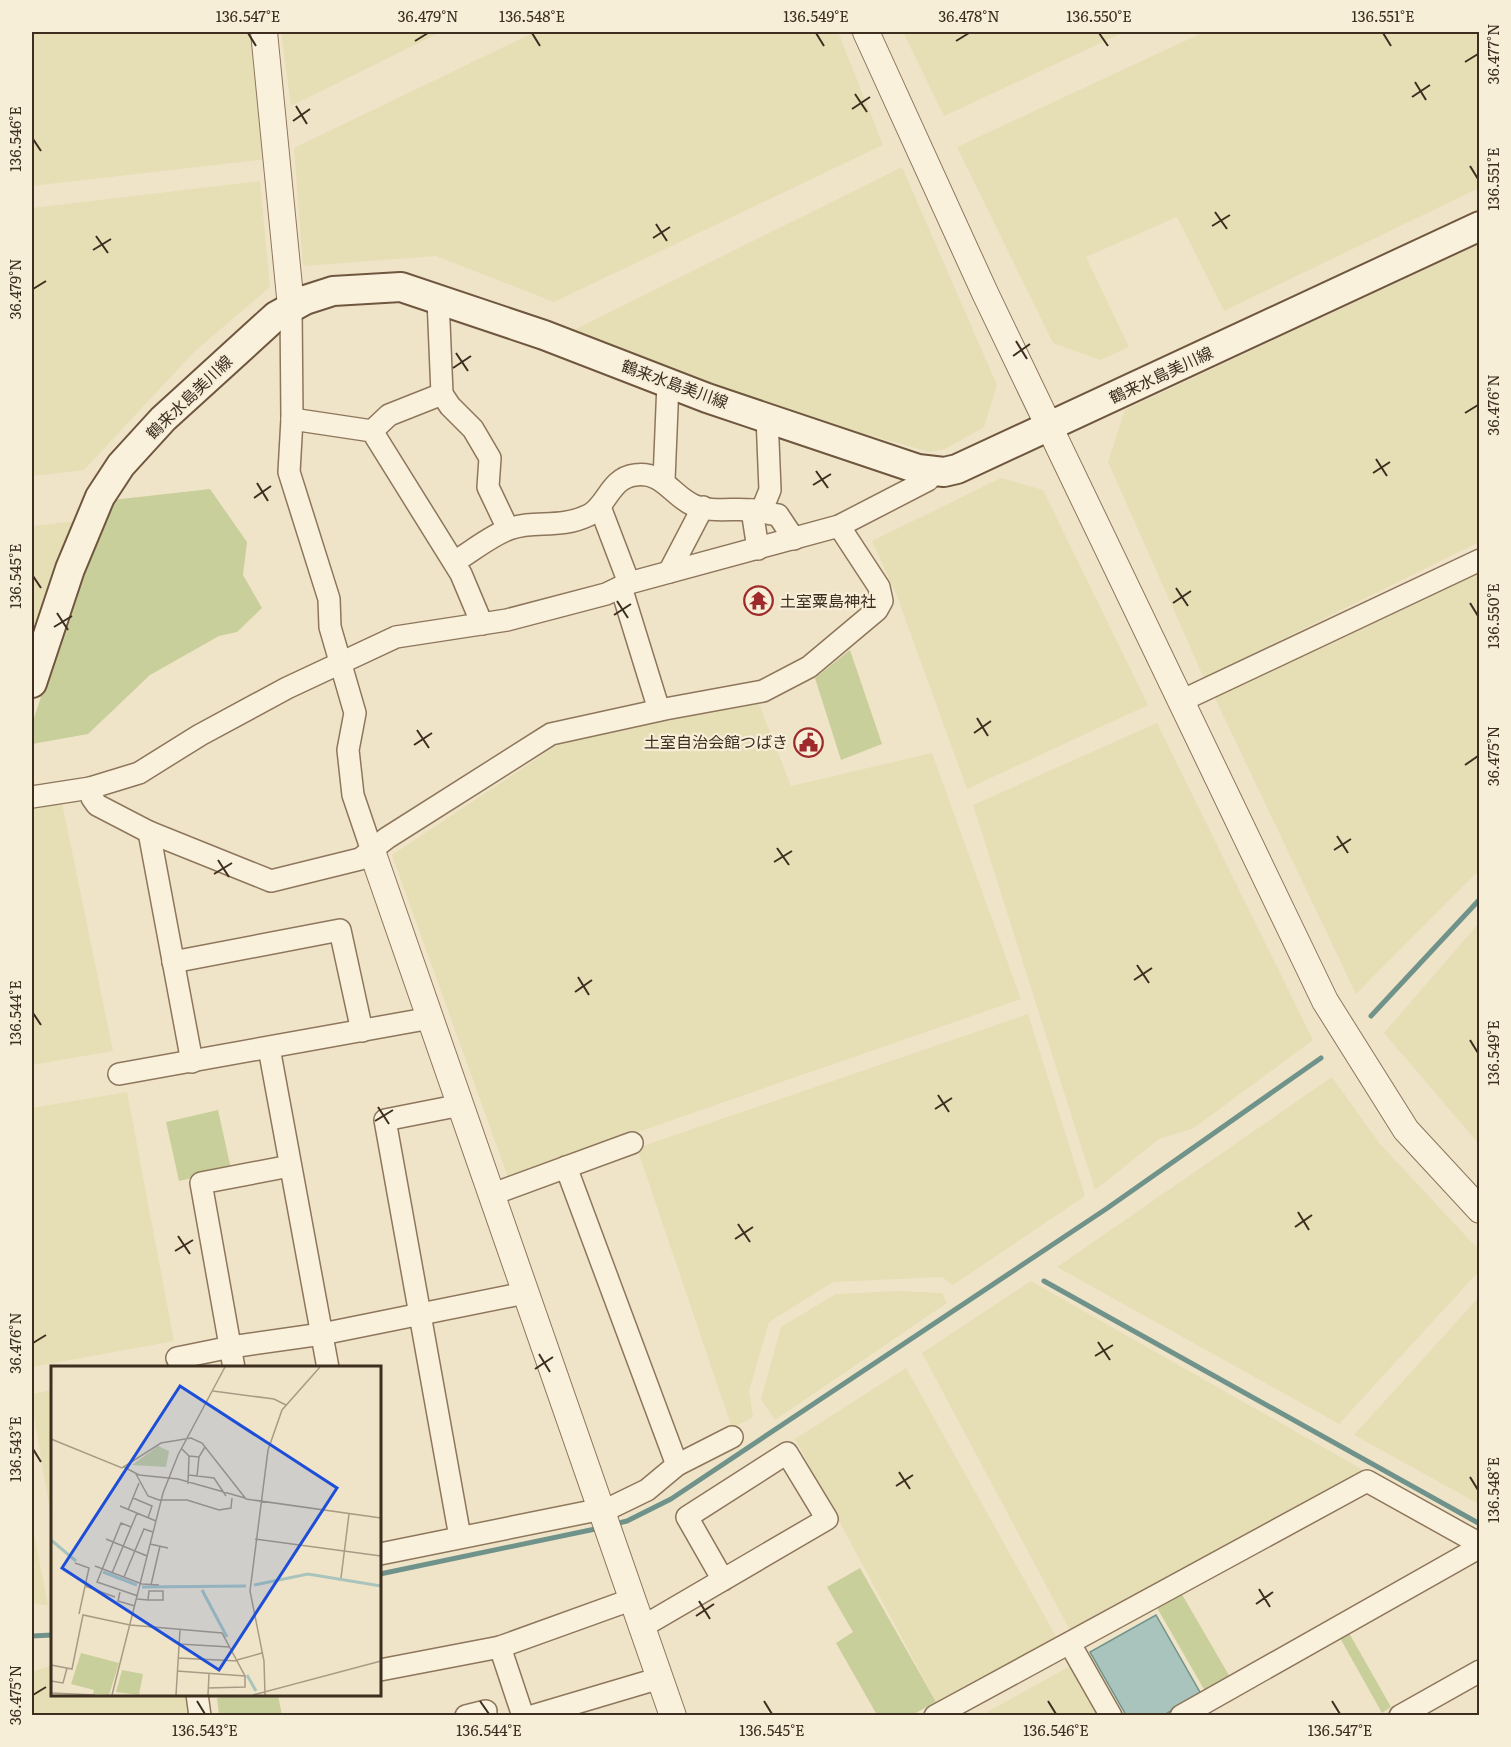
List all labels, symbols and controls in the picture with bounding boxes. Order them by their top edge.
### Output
text: 136.547°E [216,4,280,27]
text: 36.479°N [397,4,459,27]
text: 136.548°E [499,4,565,27]
text: 136.549°E [783,4,849,27]
text: 36.478°N [938,4,1000,27]
text: 136.550°E [1066,4,1132,27]
text: 136.551°E [1351,4,1415,27]
text: 36.477°N [1481,24,1504,85]
text: 136.546°E [3,106,26,172]
text: 136.551°E [1481,147,1504,211]
text: 36.479°N [3,258,26,320]
street label: 鶴来水島美川線 [1105,340,1216,409]
street label: 鶴来水島美川線 [140,349,237,444]
street label: 鶴来水島美川線 [619,353,732,413]
text: 36.476°N [1481,374,1504,436]
text: 136.545°E [3,543,26,609]
text: 136.550°E [1481,583,1504,649]
temple icon: 土室粟島神社 [743,585,775,617]
place label: 土室粟島神社 [780,588,876,612]
public building icon: 土室自治会館つばき [793,726,825,758]
text: 36.475°N [1481,726,1504,786]
place label: 土室自治会館つばき [644,729,788,753]
text: 136.544°E [3,980,26,1046]
text: 136.549°E [1481,1020,1504,1086]
text: 36.476°N [3,1312,26,1374]
inset map [51,1366,381,1696]
text: 136.543°E [3,1416,26,1482]
text: 136.548°E [1481,1457,1504,1523]
text: 36.475°N [3,1665,26,1725]
text: 136.543°E [172,1718,238,1741]
text: 136.544°E [456,1718,522,1741]
text: 136.545°E [739,1718,805,1741]
text: 136.546°E [1023,1718,1089,1741]
text: 136.547°E [1308,1718,1372,1741]

